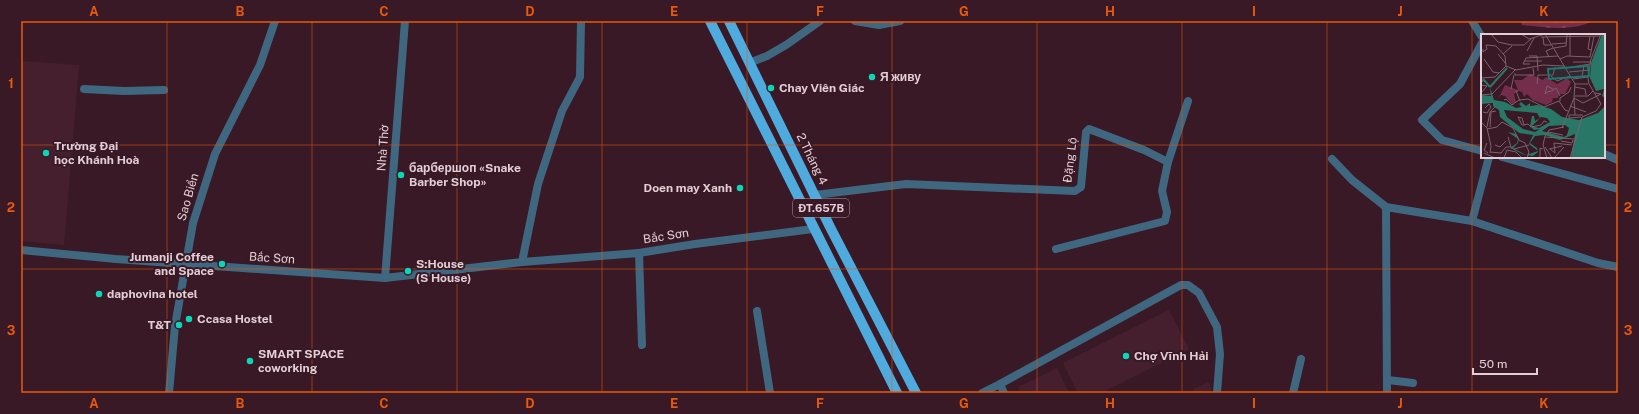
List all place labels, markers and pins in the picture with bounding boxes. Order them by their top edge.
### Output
place label: Я живу [880,70,921,84]
marker: Я живу [867,72,877,82]
place label: Chay Viên Giác [779,81,865,95]
marker: Chay Viên Giác [766,83,776,93]
place label: Trường Đại học Khánh Hoà [54,139,140,167]
marker: Trường Đại học Khánh Hoà [41,148,51,158]
place label: барбершоп «Snake Barber Shop» [409,161,521,189]
marker: барбершоп «Snake Barber Shop» [396,170,406,180]
place label: Doen may Xanh [644,181,732,195]
marker: Doen may Xanh [735,183,745,193]
place label: Jumanji Coffee and Space [129,250,214,278]
place label: S:House (S House) [416,257,471,285]
marker: Jumanji Coffee and Space [217,259,227,269]
marker: S:House (S House) [403,266,413,276]
place label: daphovina hotel [107,287,198,301]
marker: daphovina hotel [94,289,104,299]
place label: Ccasa Hostel [197,312,273,326]
marker: Ccasa Hostel [184,314,194,324]
place label: T&T [148,318,172,332]
marker: T&T [174,320,184,330]
place label: SMART SPACE coworking [258,347,344,375]
place label: Chợ Vĩnh Hải [1134,349,1208,363]
marker: Chợ Vĩnh Hải [1121,351,1131,361]
marker: SMART SPACE coworking [245,356,255,366]

